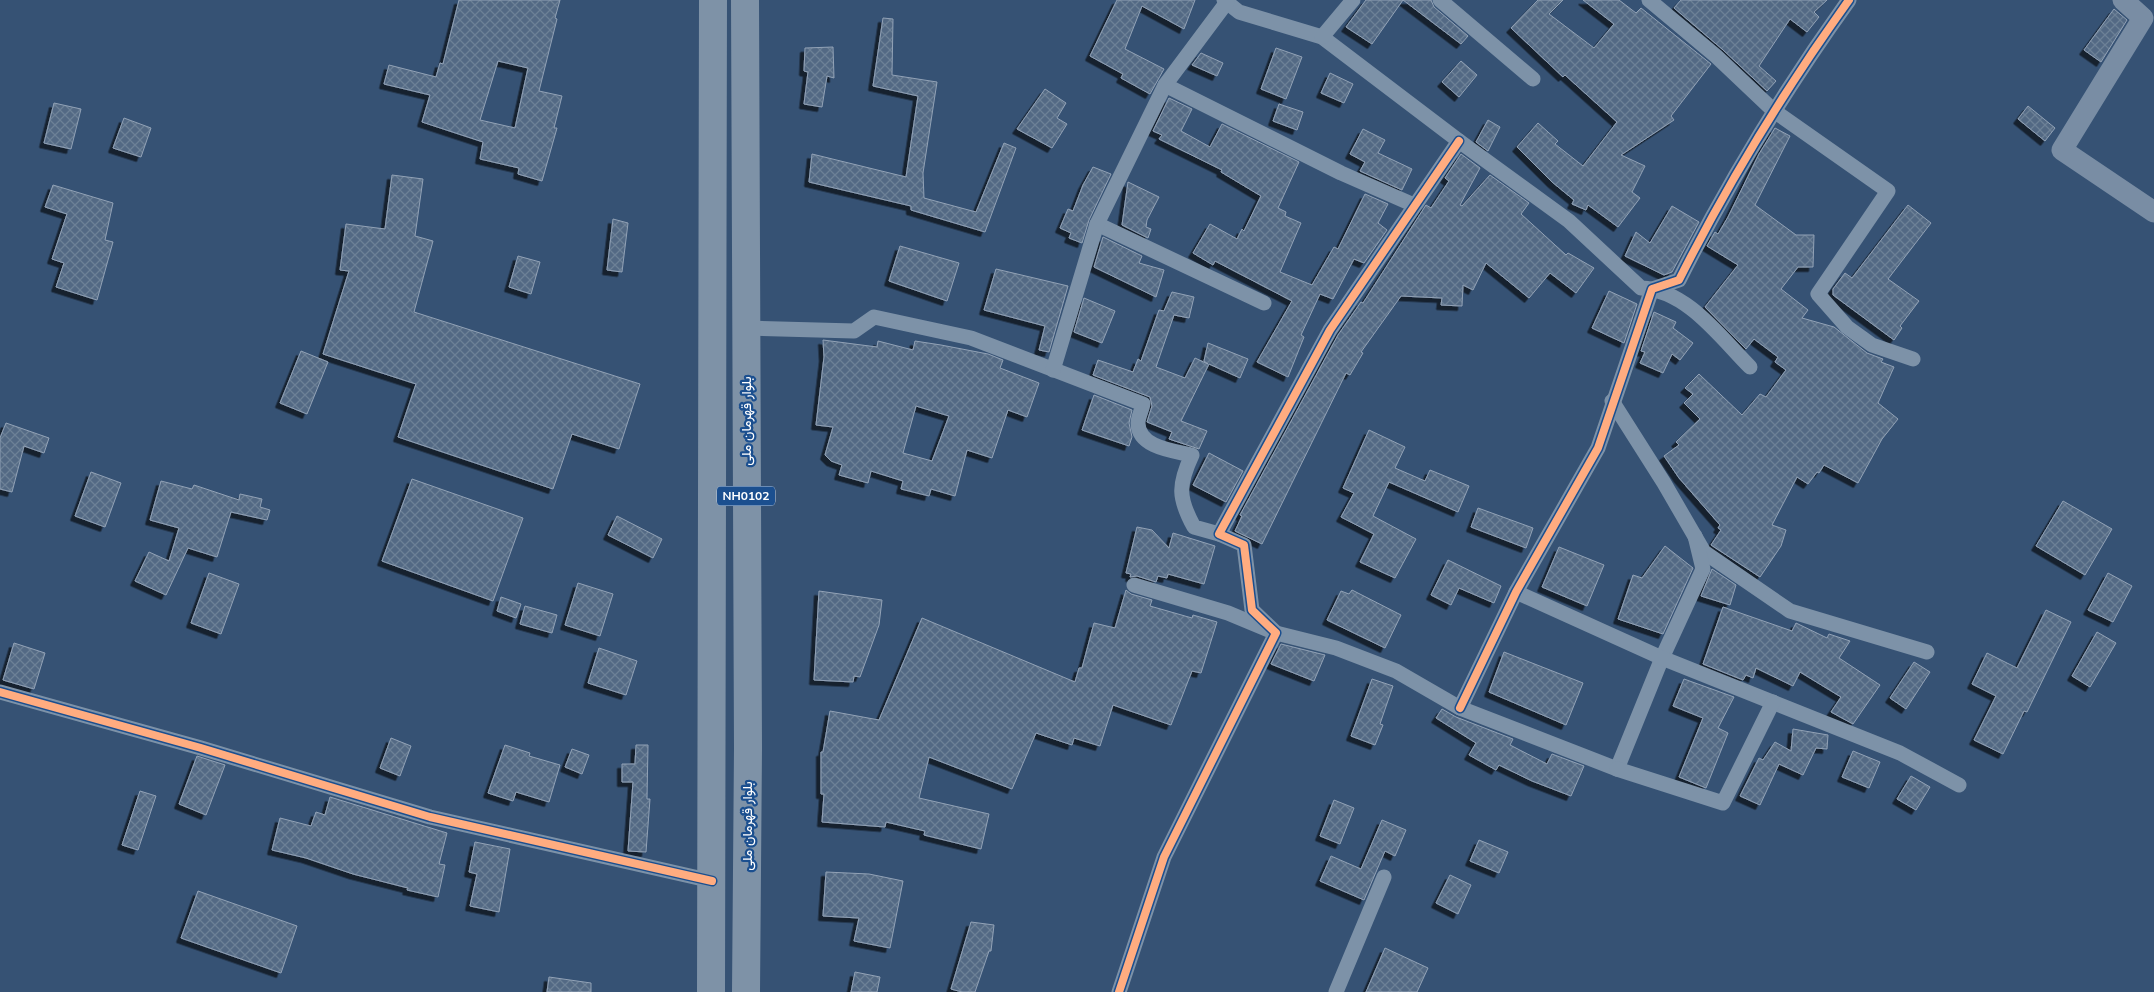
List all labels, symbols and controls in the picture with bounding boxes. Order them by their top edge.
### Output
street label: بلوار قهرمان ملی [737,376,756,466]
road number: NH0102 [717,486,775,506]
street label: بلوار قهرمان ملی [738,781,757,871]

